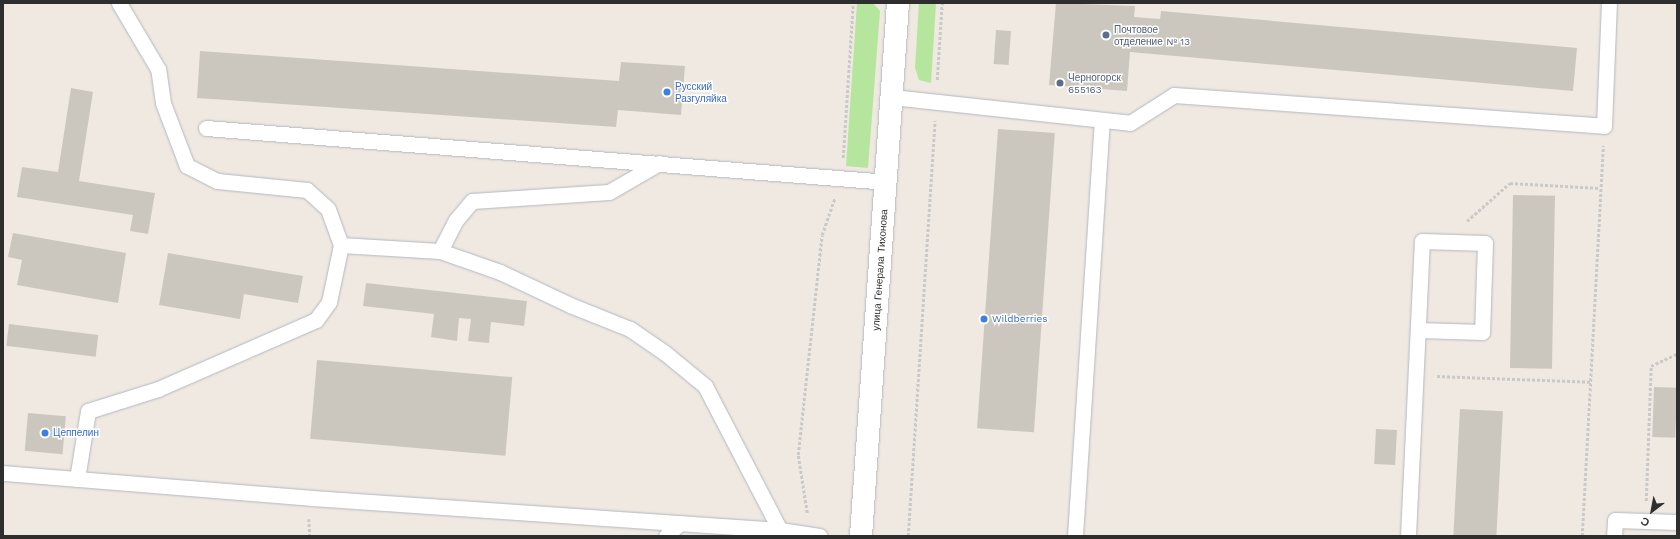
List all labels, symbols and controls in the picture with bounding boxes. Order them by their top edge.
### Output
place label: Почтовое отделение № 13 [1114,23,1190,46]
marker: Почтовое отделение № 13 [1101,30,1111,40]
place label: Черногорск 655163 [1068,71,1121,94]
marker: Черногорск 655163 [1055,78,1065,88]
place label: Русский Разгуляйка [675,80,727,104]
marker: Русский Разгуляйка [662,87,672,97]
street label: улица Генерала Тихонова [870,209,890,331]
place label: Wildberries [992,313,1047,325]
marker: Wildberries [979,314,989,324]
place label: Цеппелин [53,427,99,439]
marker: Цеппелин [40,428,50,438]
north arrow [1632,491,1672,531]
text: С [1639,514,1652,529]

